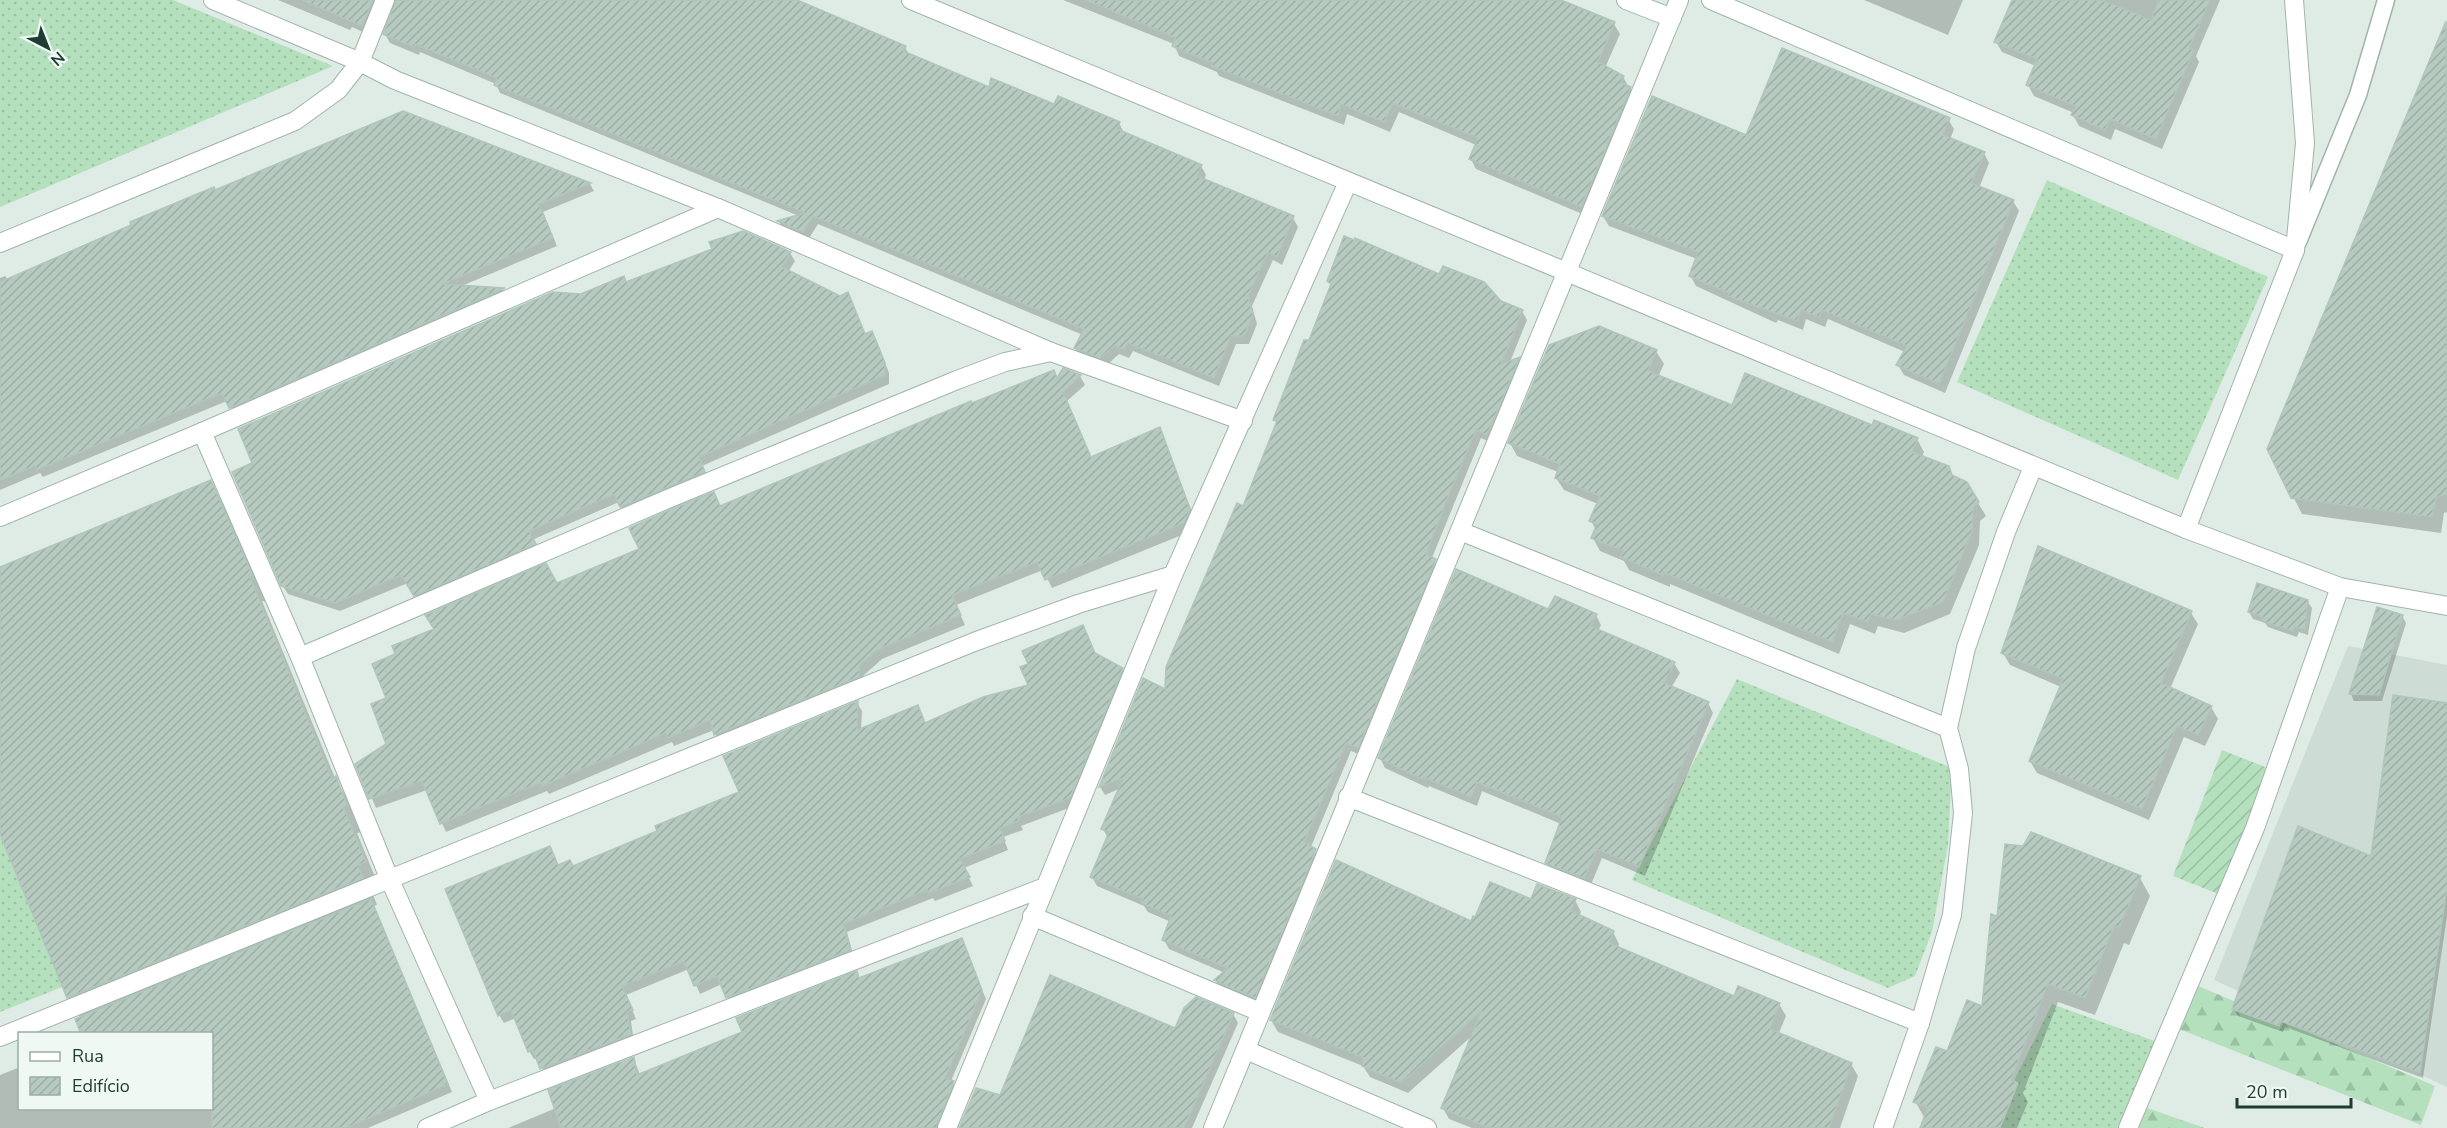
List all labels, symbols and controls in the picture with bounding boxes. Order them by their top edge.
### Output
north arrow [18,18,78,78]
text: N [46,46,69,71]
legend [18,1032,213,1110]
text: Rua [72,1044,104,1068]
scale bar [2237,1071,2351,1109]
text: Edifício [72,1074,130,1098]
text: 20 m [2246,1080,2288,1104]

